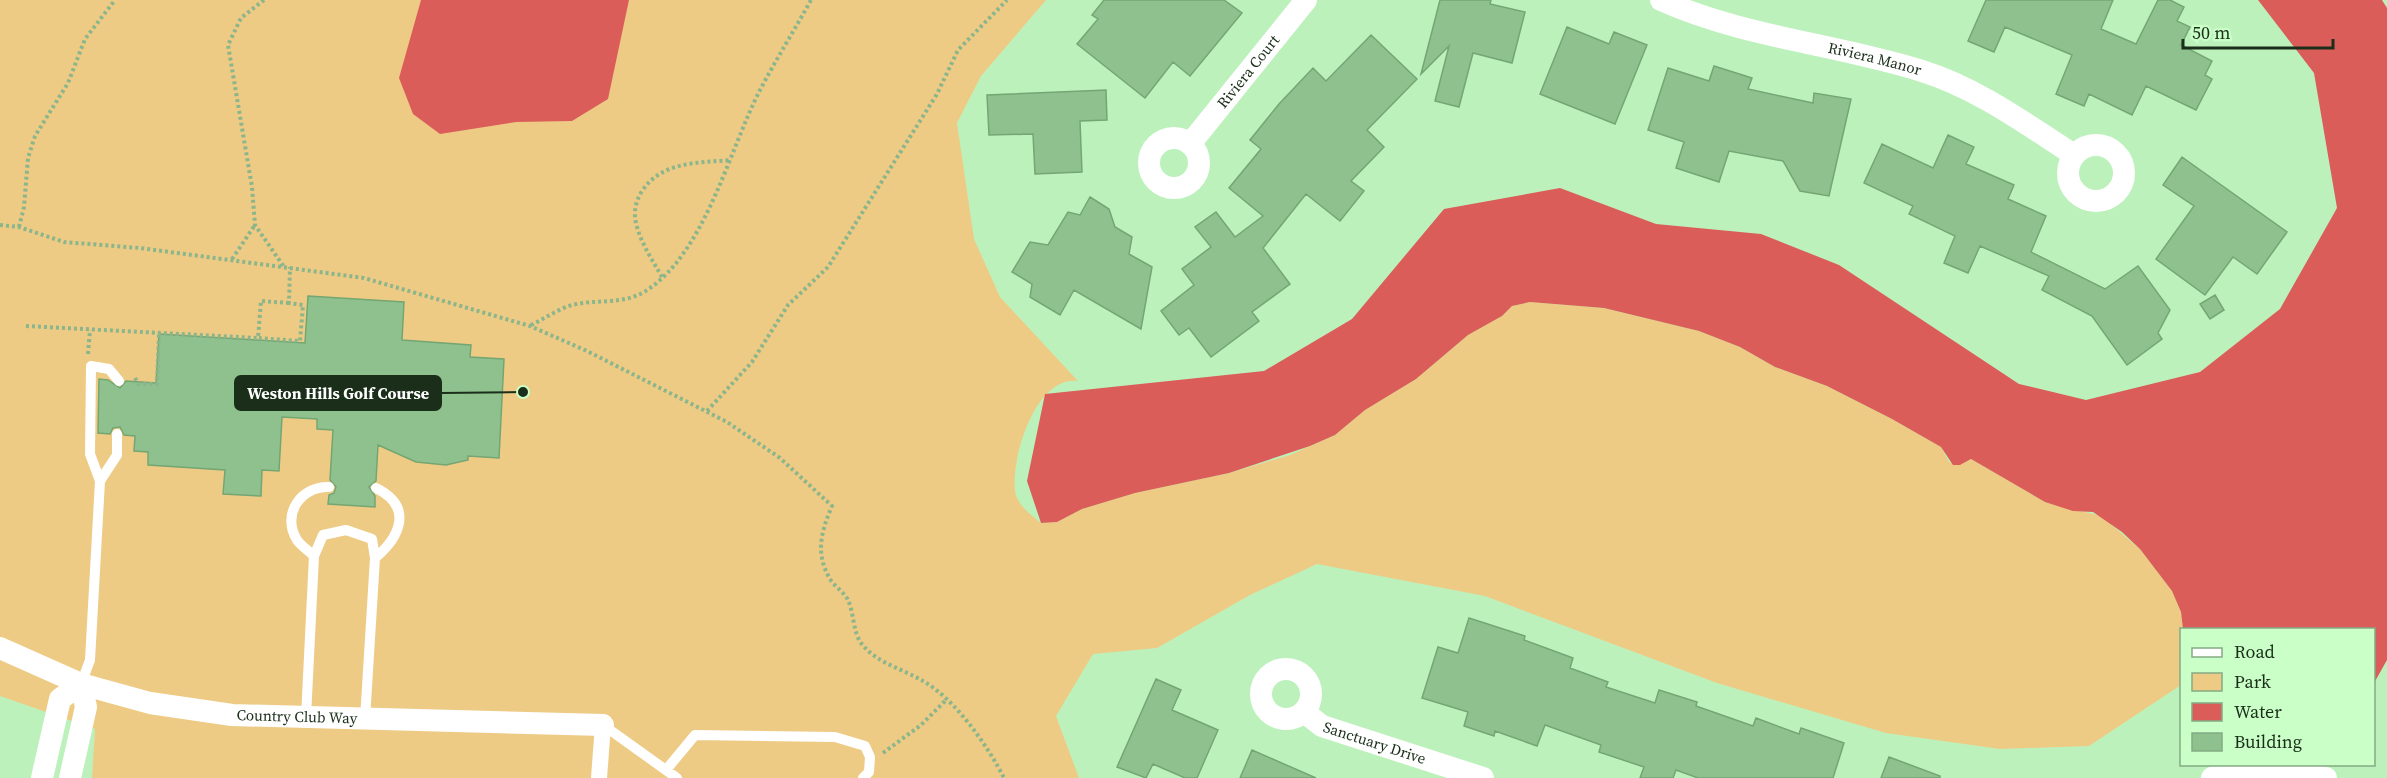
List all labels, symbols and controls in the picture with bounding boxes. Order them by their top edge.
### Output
scale bar [2183,12,2333,50]
text: 50 m [2192,20,2230,45]
street label: Riviera Court [1212,30,1284,112]
street label: Riviera Manor [1826,37,1925,80]
callout: Weston Hills Golf Course [235,376,441,410]
text: Weston Hills Golf Course [247,382,429,404]
legend [2180,628,2375,766]
text: Road [2234,639,2275,664]
text: Park [2234,669,2271,694]
text: Water [2234,699,2282,724]
street label: Country Club Way [236,704,358,728]
street label: Sanctuary Drive [1321,716,1429,769]
text: Building [2234,729,2302,754]

